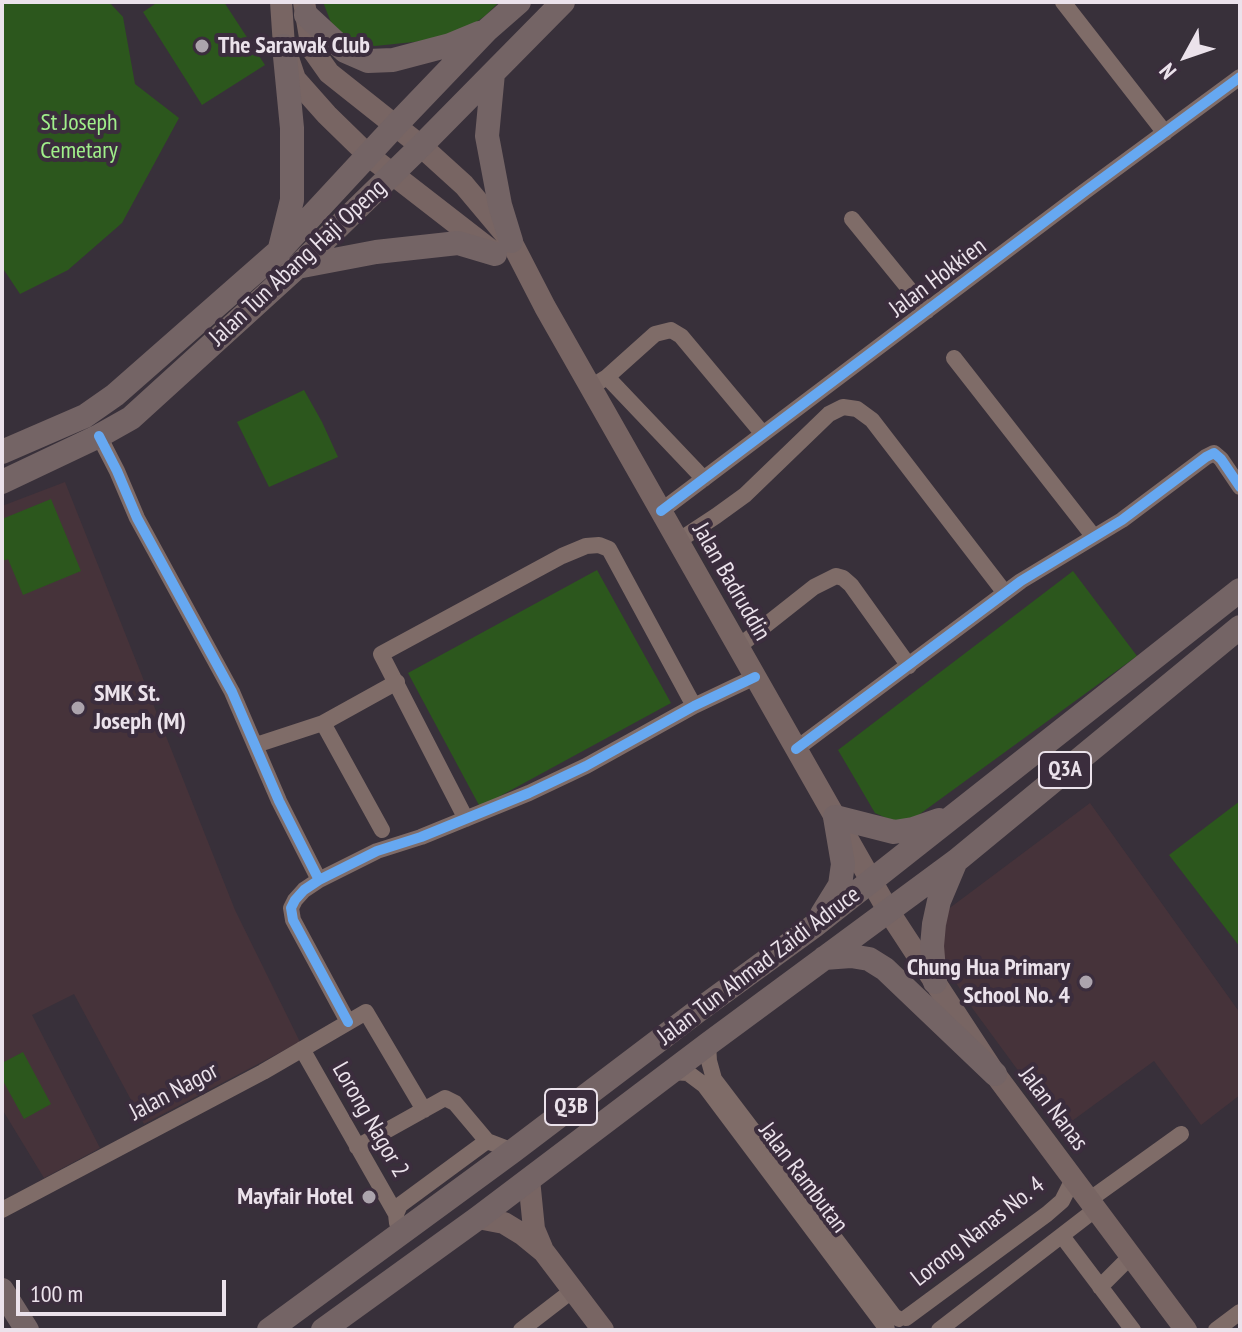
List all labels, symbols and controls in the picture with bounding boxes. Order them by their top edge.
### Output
north arrow [1146,16,1226,96]
place label: The Sarawak Club [218,32,370,60]
marker: The Sarawak Club [193,37,211,55]
text: N [1153,58,1182,85]
park label: St Joseph Cemetary [40,109,118,165]
street label: Jalan Tun Abang Haji Openg [204,174,392,352]
street label: Jalan Hokkien [884,232,992,324]
street label: Jalan Badruddin [686,518,776,646]
place label: SMK St. Joseph (M) [94,680,186,736]
marker: SMK St. Joseph (M) [69,699,87,717]
road number: Q3A [1039,752,1091,788]
street label: Jalan Tun Ahmad Zaidi Adruce [652,880,866,1052]
place label: Chung Hua Primary School No. 4 [907,954,1070,1010]
marker: Chung Hua Primary School No. 4 [1077,973,1095,991]
street label: Jalan Nagor [125,1057,223,1127]
street label: Lorong Nagor 2 [326,1057,414,1183]
street label: Jalan Nanas [1012,1062,1094,1156]
road number: Q3B [545,1089,597,1125]
street label: Jalan Rambutan [752,1117,854,1239]
street label: Lorong Nanas No. 4 [906,1171,1050,1293]
place label: Mayfair Hotel [237,1183,353,1211]
marker: Mayfair Hotel [360,1188,378,1206]
scale bar [20,1264,230,1314]
text: 100 m [30,1278,83,1309]

